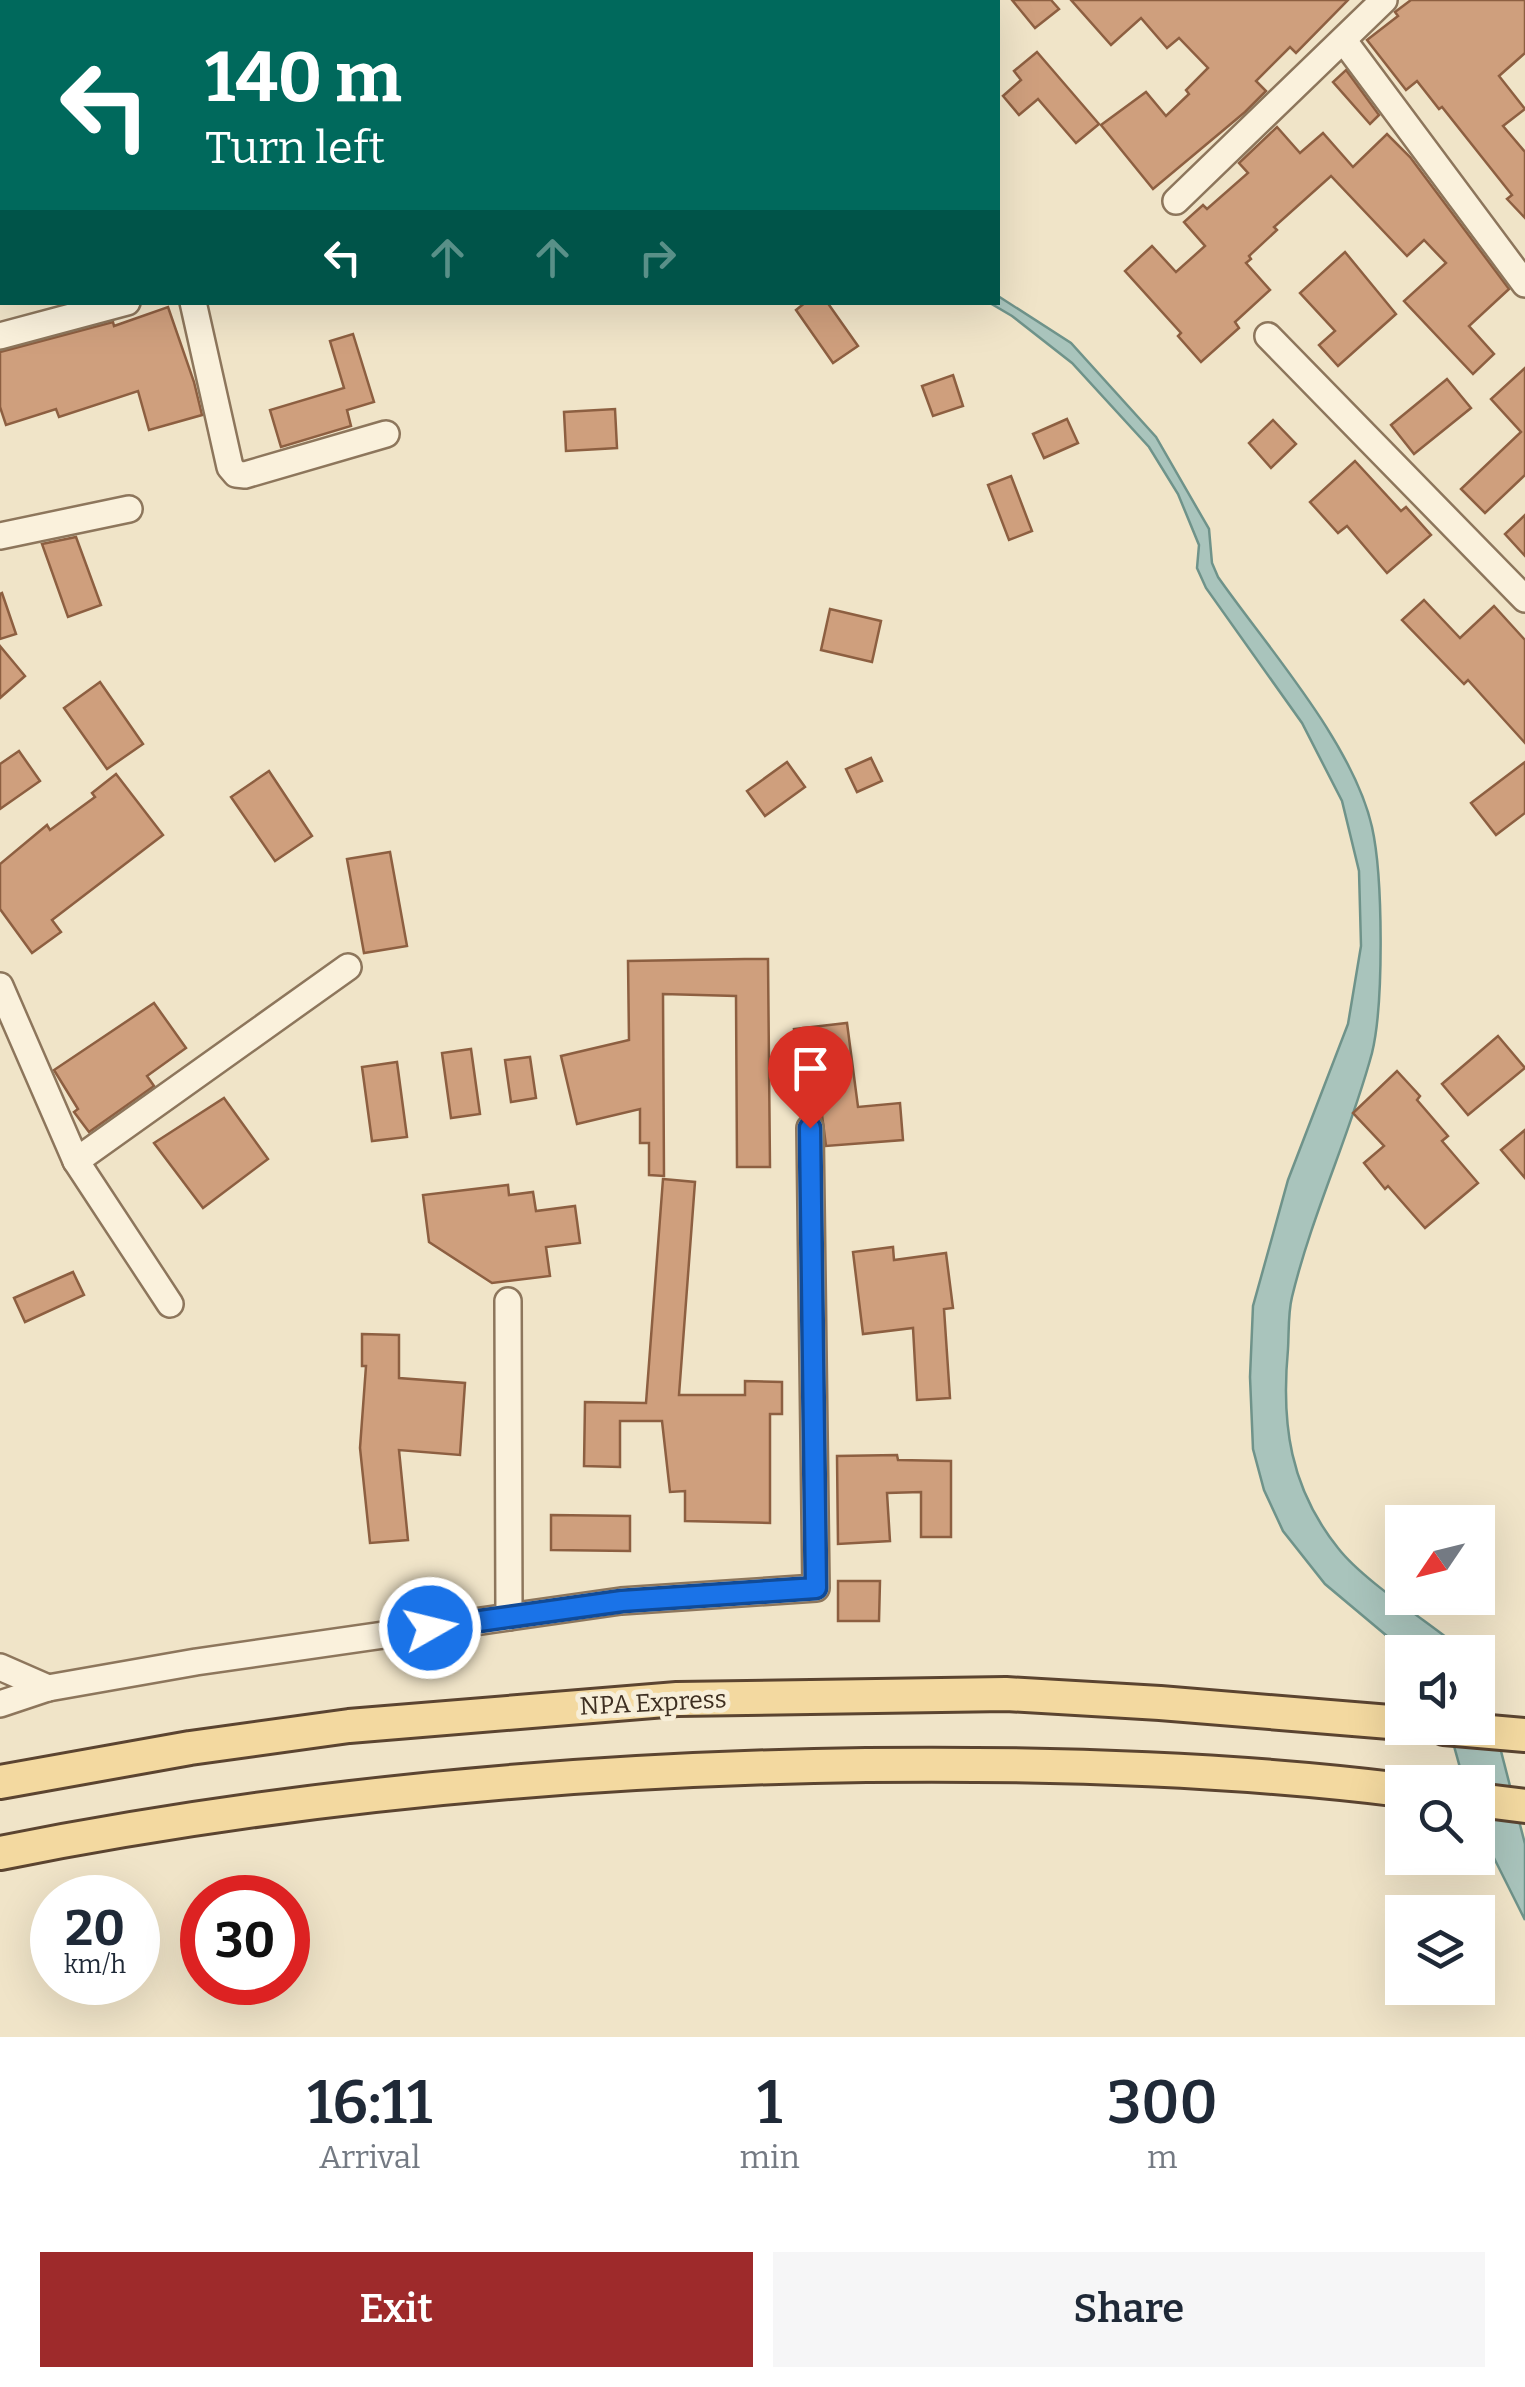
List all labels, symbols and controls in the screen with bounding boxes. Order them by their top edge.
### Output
text: 140 m [205,36,402,120]
icon: left [40,40,170,170]
text: Turn left [205,121,385,175]
icon: left [315,230,370,285]
icon: ahead [420,230,475,285]
icon: ahead [525,230,580,285]
icon: right [630,230,685,285]
pin [768,1026,853,1129]
icon: arrive [783,1041,838,1096]
north arrow [1385,1505,1495,1615]
map controls [1385,1505,1495,2005]
position arrow [378,1576,482,1680]
button: sound [1385,1635,1495,1745]
street label: NPA Express [579,1684,727,1722]
button: search [1385,1765,1495,1875]
speed limit sign: 30 [180,1875,310,2005]
button: layers [1385,1895,1495,2005]
text: 20 [65,1898,125,1958]
text: km/h [64,1950,126,1980]
text: 16:11 [307,2067,432,2139]
text: 1 [757,2067,782,2139]
text: 300 [1107,2067,1218,2139]
text: Arrival [319,2138,420,2176]
text: min [739,2138,800,2176]
text: m [1147,2138,1178,2176]
button: Exit [40,2252,753,2367]
button: Share [773,2252,1485,2367]

